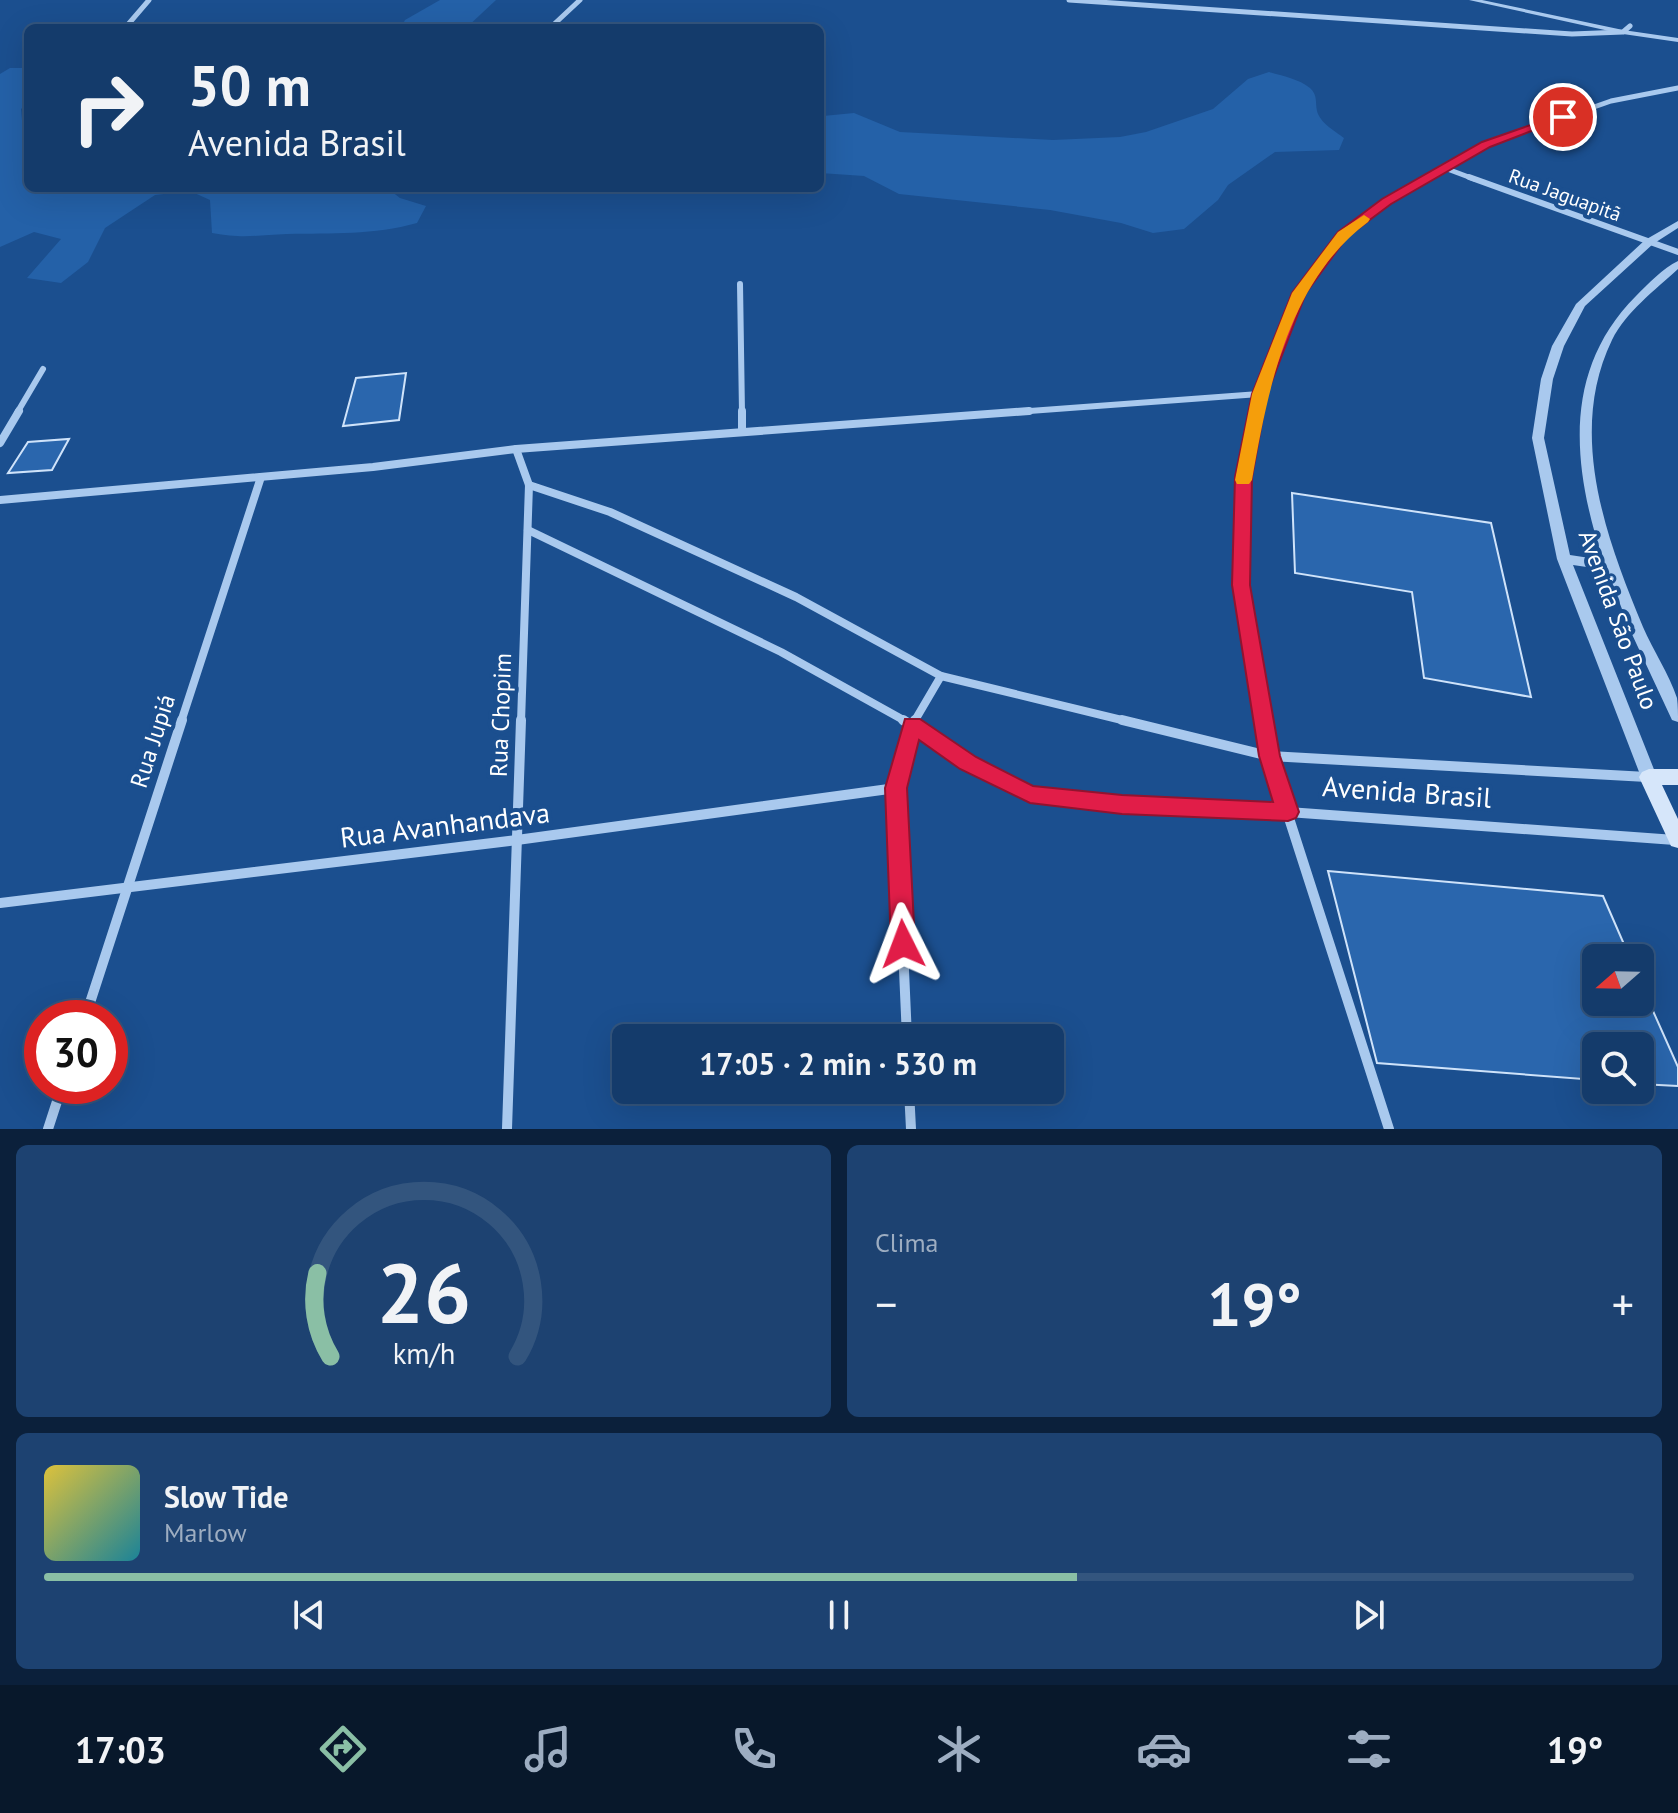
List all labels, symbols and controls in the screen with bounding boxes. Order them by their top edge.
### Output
text: 50 m [188,49,311,121]
icon: right [56,56,160,160]
pin [1529,83,1597,151]
icon: arrive [1541,95,1585,139]
text: Avenida Brasil [188,119,406,166]
street label: Rua Jaguapitã [1505,163,1625,227]
street label: Avenida São Paulo [1572,526,1665,714]
street label: Rua Chopim [483,653,518,777]
street label: Rua Jupiá [123,690,182,792]
street label: Avenida Brasil [1321,767,1493,816]
street label: Rua Avanhandava [338,793,552,856]
position arrow [861,902,945,986]
north arrow [1582,944,1654,1016]
map controls [1582,944,1654,1104]
speed limit sign: 30 [24,1000,128,1104]
button: search [1582,1032,1654,1104]
text: 17:05 · 2 min · 530 m [699,1044,977,1083]
text: Clima [875,1226,938,1259]
text: 26 [376,1238,471,1346]
text: 19° [1207,1265,1302,1343]
text: − [875,1275,897,1332]
text: + [1612,1275,1634,1332]
text: km/h [392,1335,455,1372]
text: Slow Tide [164,1477,289,1516]
text: Marlow [164,1516,247,1549]
icon: previous [287,1593,331,1637]
icon: pause [817,1593,861,1637]
icon: next [1347,1593,1391,1637]
icon: directions [315,1721,371,1777]
icon: music [520,1721,576,1777]
icon: phone [726,1721,782,1777]
icon: climate [931,1721,987,1777]
icon: car [1136,1721,1192,1777]
icon: filters [1341,1721,1397,1777]
text: 17:03 [75,1726,166,1773]
text: 19° [1547,1726,1603,1773]

